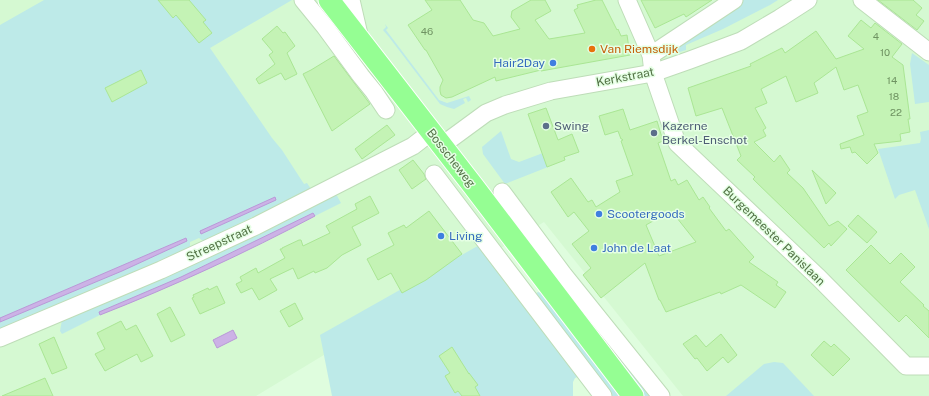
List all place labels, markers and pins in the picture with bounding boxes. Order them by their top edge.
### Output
place label: Van Riemsdijk [600,42,679,56]
marker: Van Riemsdijk [587,44,597,54]
place label: Hair2Day [493,56,546,70]
marker: Hair2Day [548,58,558,68]
place label: Swing [554,119,589,133]
place label: Kazerne Berkel-Enschot [662,119,748,147]
marker: Swing [541,121,551,131]
marker: Kazerne Berkel-Enschot [649,128,659,138]
place label: Scootergoods [607,207,685,221]
marker: Scootergoods [594,209,604,219]
place label: Living [449,229,482,243]
marker: Living [436,231,446,241]
place label: John de Laat [602,241,672,255]
marker: John de Laat [589,243,599,253]

